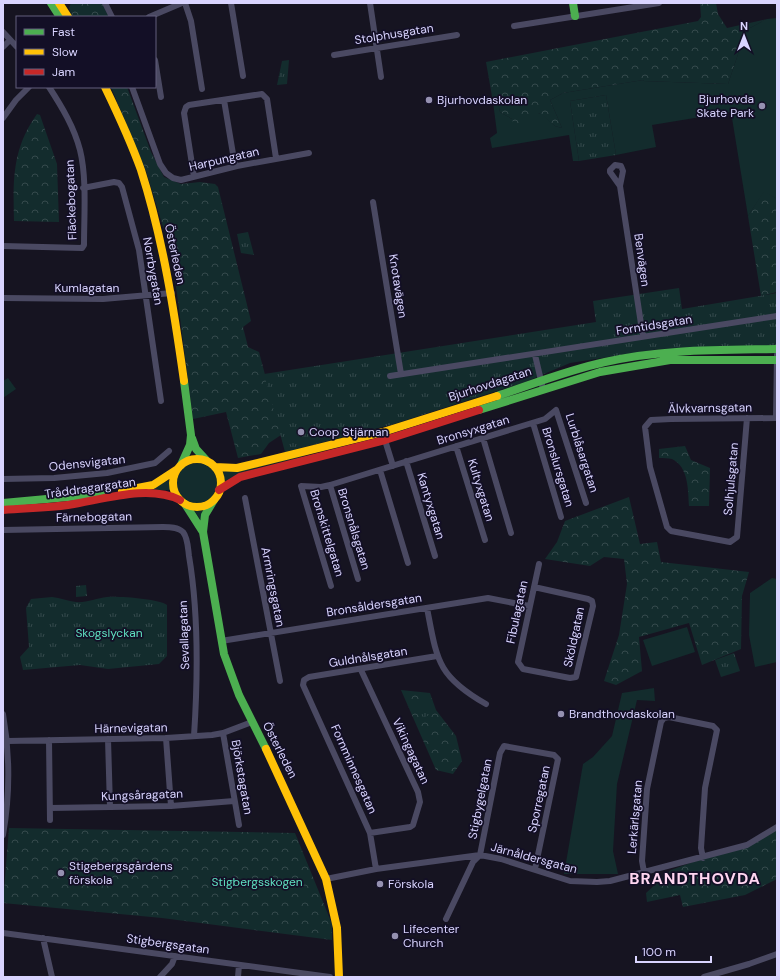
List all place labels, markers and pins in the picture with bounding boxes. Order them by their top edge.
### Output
place label: Bjurhovda Skate Park [696,91,754,121]
place label: Bjurhovdaskolan [437,92,527,108]
marker: Bjurhovdaskolan [424,95,434,105]
marker: Bjurhovda Skate Park [757,101,767,111]
place label: Coop Stjärnan [309,424,389,440]
marker: Coop Stjärnan [296,427,306,437]
place label: Brandthovdaskolan [569,706,675,722]
marker: Brandthovdaskolan [556,709,566,719]
place label: Stigebergsgårdens förskola [69,858,173,888]
marker: Stigebergsgårdens förskola [56,868,66,878]
place label: Förskola [388,876,434,892]
marker: Förskola [375,879,385,889]
place label: Lifecenter Church [403,921,460,951]
marker: Lifecenter Church [390,931,400,941]

